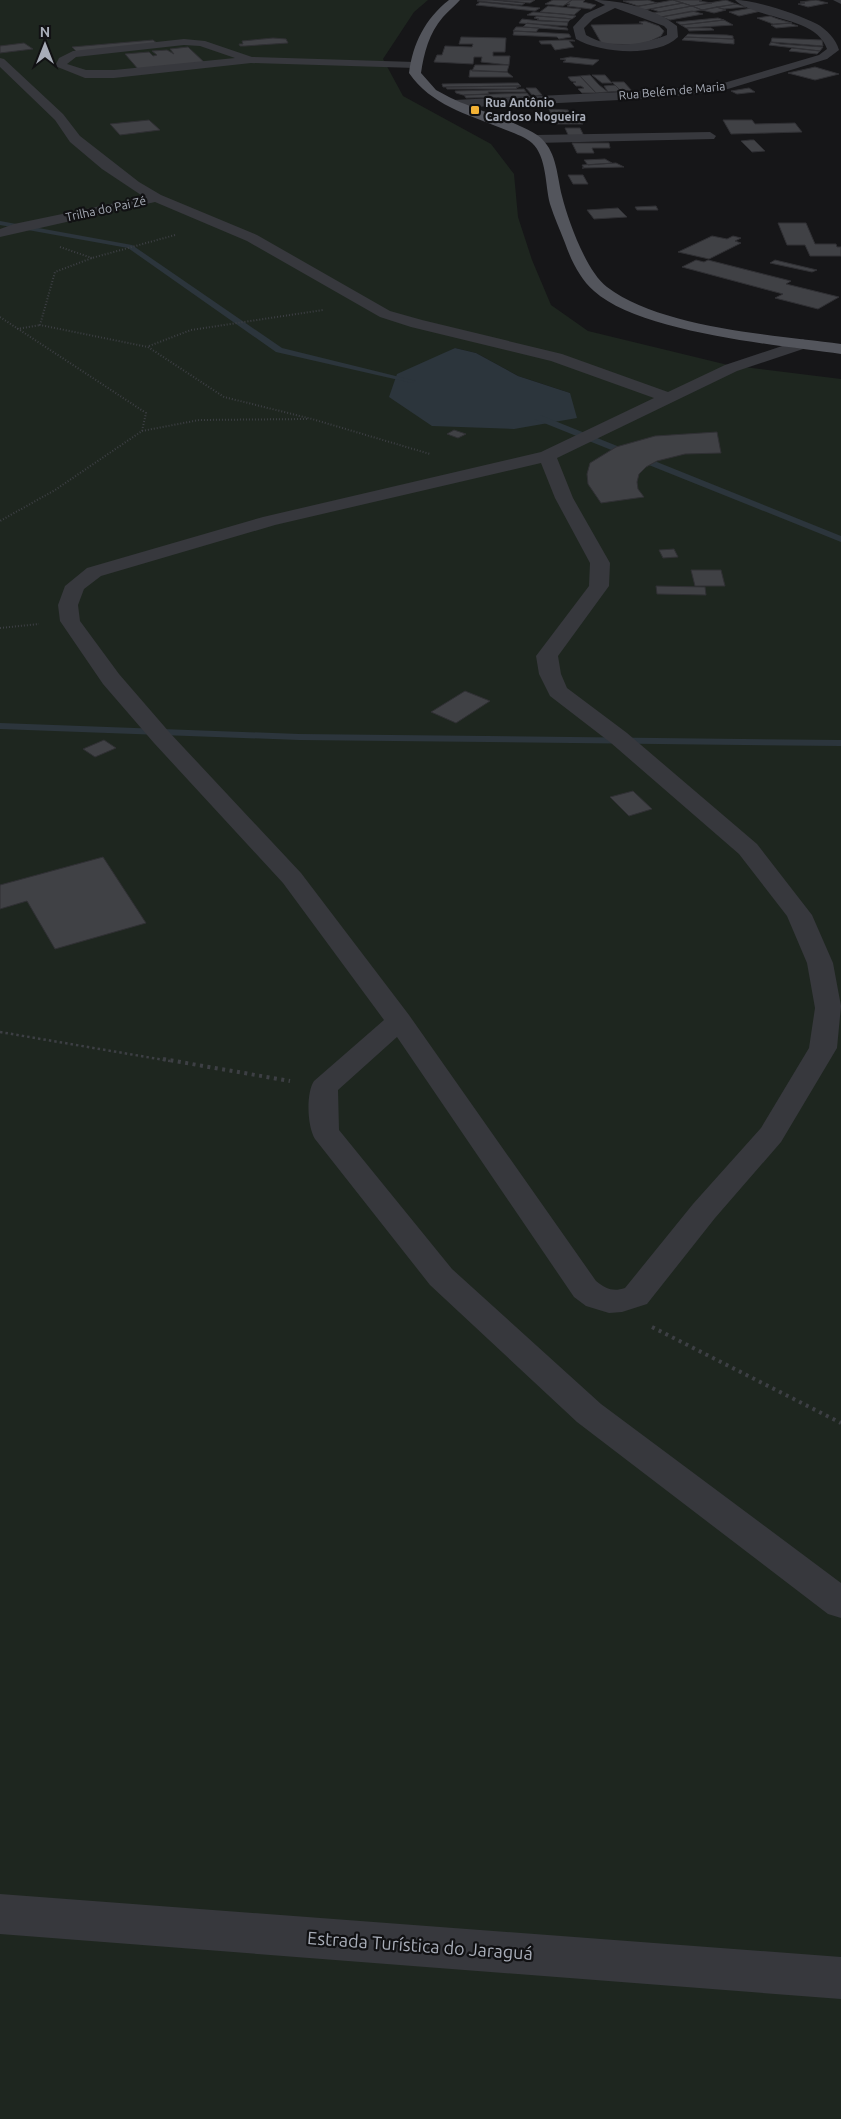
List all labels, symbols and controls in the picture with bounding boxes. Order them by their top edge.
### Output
north arrow [20,20,70,70]
text: N [40,24,50,40]
street label: Rua Belém de Maria [618,79,726,102]
place label: Rua Antônio Cardoso Nogueira [485,96,586,123]
marker: Rua Antônio Cardoso Nogueira [469,104,481,116]
street label: Trilha do Pai Zé [65,194,147,223]
street label: Estrada Turística do Jaraguá [307,1927,534,1963]

